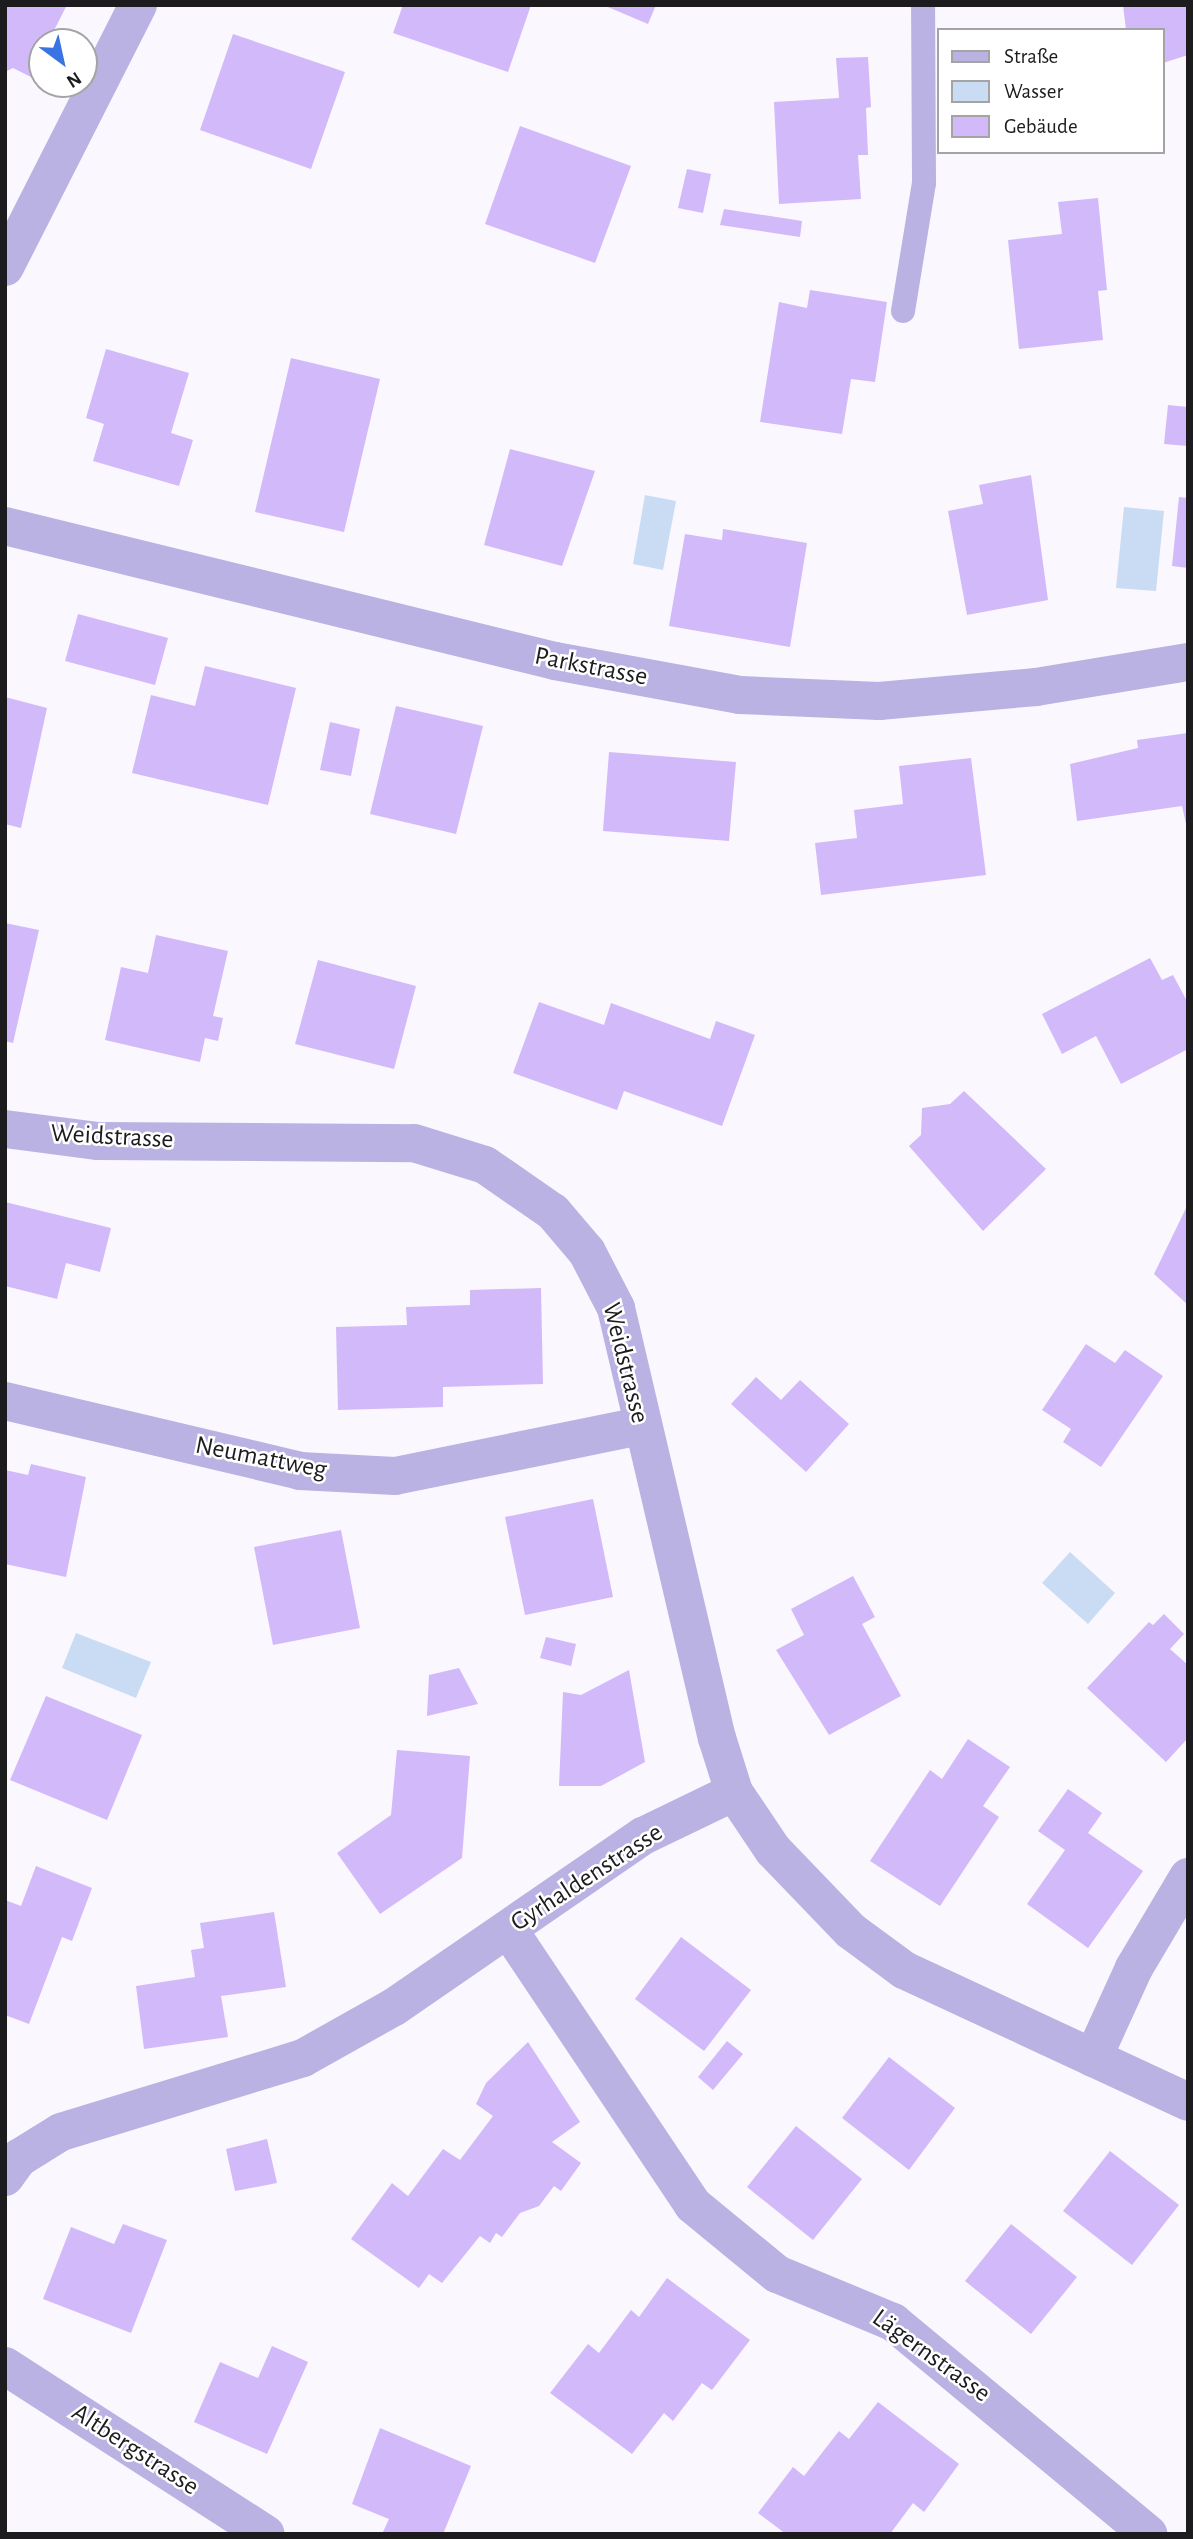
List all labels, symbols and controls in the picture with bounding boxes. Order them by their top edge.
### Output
north arrow [28,28,98,98]
legend [937,28,1165,154]
text: Straße [1004,46,1058,67]
text: N [63,68,84,91]
text: Wasser [1004,81,1063,102]
text: Gebäude [1004,116,1078,137]
street label: Parkstrasse [532,641,650,693]
street label: Weidstrasse [50,1118,174,1156]
street label: Weidstrasse [595,1299,655,1427]
street label: Neumattweg [193,1430,329,1486]
street label: Gyrhaldenstrasse [505,1817,669,1939]
street label: Lägernstrasse [866,2303,996,2409]
street label: Altbergstrasse [66,2397,204,2503]

